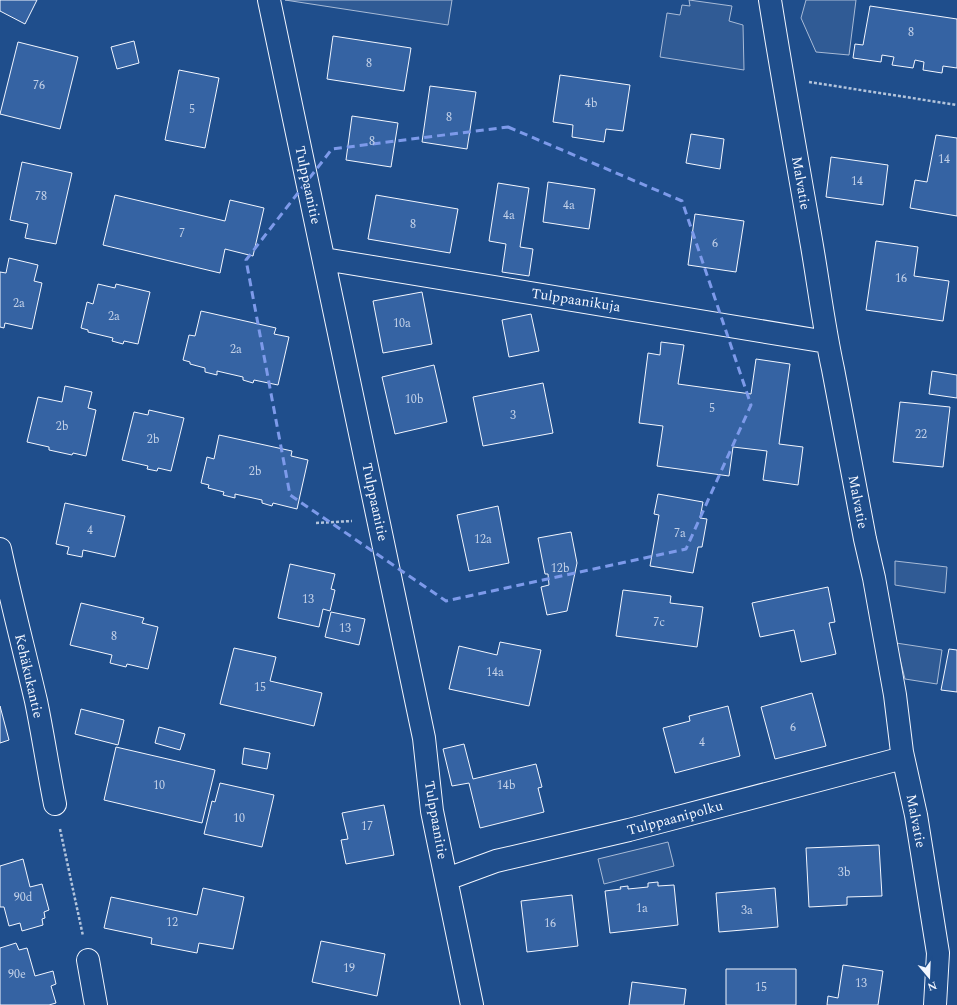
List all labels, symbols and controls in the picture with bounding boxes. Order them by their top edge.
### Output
house number: 8 [908,23,914,42]
house number: 8 [366,54,372,73]
house number: 76 [33,76,45,95]
house number: 4b [585,94,598,113]
house number: 5 [189,100,195,119]
house number: 8 [446,108,452,127]
house number: 8 [369,132,375,151]
street label: Tulppaanitie [289,144,327,226]
house number: 14 [938,150,950,169]
street label: Malvatie [786,155,816,212]
house number: 14 [851,172,863,191]
house number: 78 [35,187,47,206]
house number: 4a [563,196,575,215]
house number: 4a [503,206,515,225]
house number: 8 [410,215,416,234]
house number: 7 [179,224,185,243]
house number: 6 [712,234,718,253]
house number: 16 [895,269,907,288]
street label: Tulppaanikuja [530,283,622,317]
house number: 2a [13,294,25,313]
house number: 2a [108,307,120,326]
house number: 10a [393,314,411,333]
house number: 2a [230,340,242,359]
house number: 10b [405,390,424,409]
house number: 5 [709,399,715,418]
house number: 3 [510,406,516,425]
house number: 2b [56,417,69,436]
house number: 22 [915,425,927,444]
house number: 2b [147,430,160,449]
street label: Tulppaanitie [356,461,394,543]
house number: 2b [249,462,262,481]
street label: Malvatie [843,473,874,531]
house number: 4 [87,521,93,540]
house number: 7a [674,524,686,543]
house number: 12a [474,530,492,549]
house number: 12b [551,559,570,578]
house number: 13 [302,590,314,609]
house number: 7c [653,613,665,632]
house number: 13 [339,619,351,638]
house number: 8 [111,627,117,646]
street label: Kehäkukantie [9,632,49,720]
house number: 14a [486,663,504,682]
house number: 15 [254,678,266,697]
house number: 6 [790,718,796,737]
house number: 4 [699,733,705,752]
house number: 10 [153,776,165,795]
house number: 14b [497,776,516,795]
street label: Tulppaanitie [419,779,453,861]
street label: Malvatie [901,792,932,850]
street label: Tulppaanipolku [625,795,725,841]
house number: 10 [233,809,245,828]
house number: 17 [361,817,373,836]
house number: 3b [838,863,851,882]
house number: 90d [14,888,33,907]
house number: 1a [636,899,648,918]
house number: 3a [741,901,753,920]
house number: 12 [166,913,178,932]
house number: 16 [544,914,556,933]
north arrow [909,957,949,997]
house number: 19 [343,959,355,978]
house number: 90e [8,965,26,984]
house number: 13 [855,974,867,993]
text: N [925,976,939,995]
house number: 15 [755,978,767,997]

